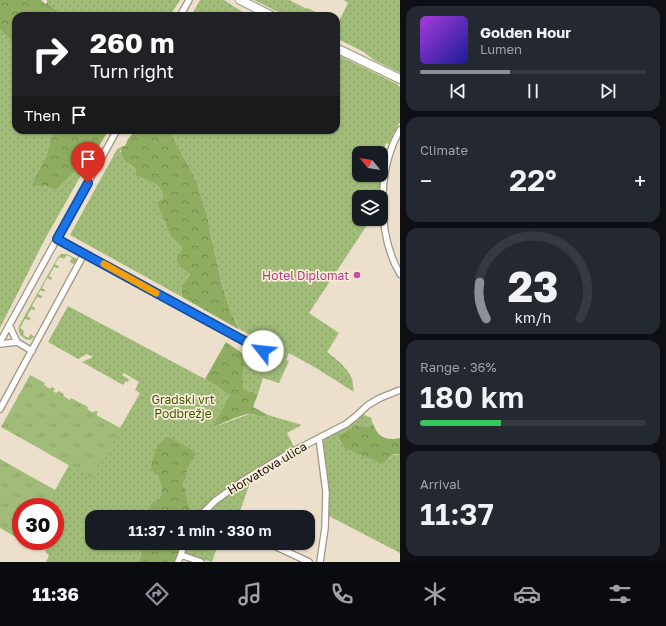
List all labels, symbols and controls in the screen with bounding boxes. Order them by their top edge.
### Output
text: Golden Hour [480,23,571,41]
text: 260 m [90,26,175,59]
icon: right [24,28,76,80]
text: Lumen [480,41,522,57]
text: Turn right [90,60,174,82]
icon: previous [447,80,469,102]
icon: pause [522,80,544,102]
icon: next [597,80,619,102]
icon: arrive [68,104,90,126]
text: Then [24,106,60,124]
pin [71,142,105,183]
text: Climate [420,142,468,158]
north arrow [352,146,388,182]
map controls [352,146,388,226]
icon: arrive [77,148,99,170]
text: 22° [509,162,557,198]
text: − [420,167,432,194]
text: + [634,167,646,194]
button: layers [352,190,388,226]
text: 23 [508,261,558,311]
place label: Hotel Diplomat [262,268,349,283]
marker: Hotel Diplomat [352,270,362,280]
text: km/h [515,309,551,326]
position arrow [242,330,284,372]
text: Range · 36% [420,359,496,375]
text: 180 km [420,379,524,415]
park label: Gradski vrt Podbrežje [152,392,215,421]
street label: Horvatova ulica [225,438,309,498]
text: Arrival [420,476,461,492]
text: 11:37 [420,496,494,532]
speed limit sign: 30 [12,498,64,550]
text: 11:37 · 1 min · 330 m [128,521,272,539]
icon: directions [143,580,171,608]
icon: music [236,580,264,608]
icon: phone [328,580,356,608]
icon: climate [421,580,449,608]
icon: car [513,580,541,608]
icon: filters [606,580,634,608]
text: 11:36 [32,583,79,605]

